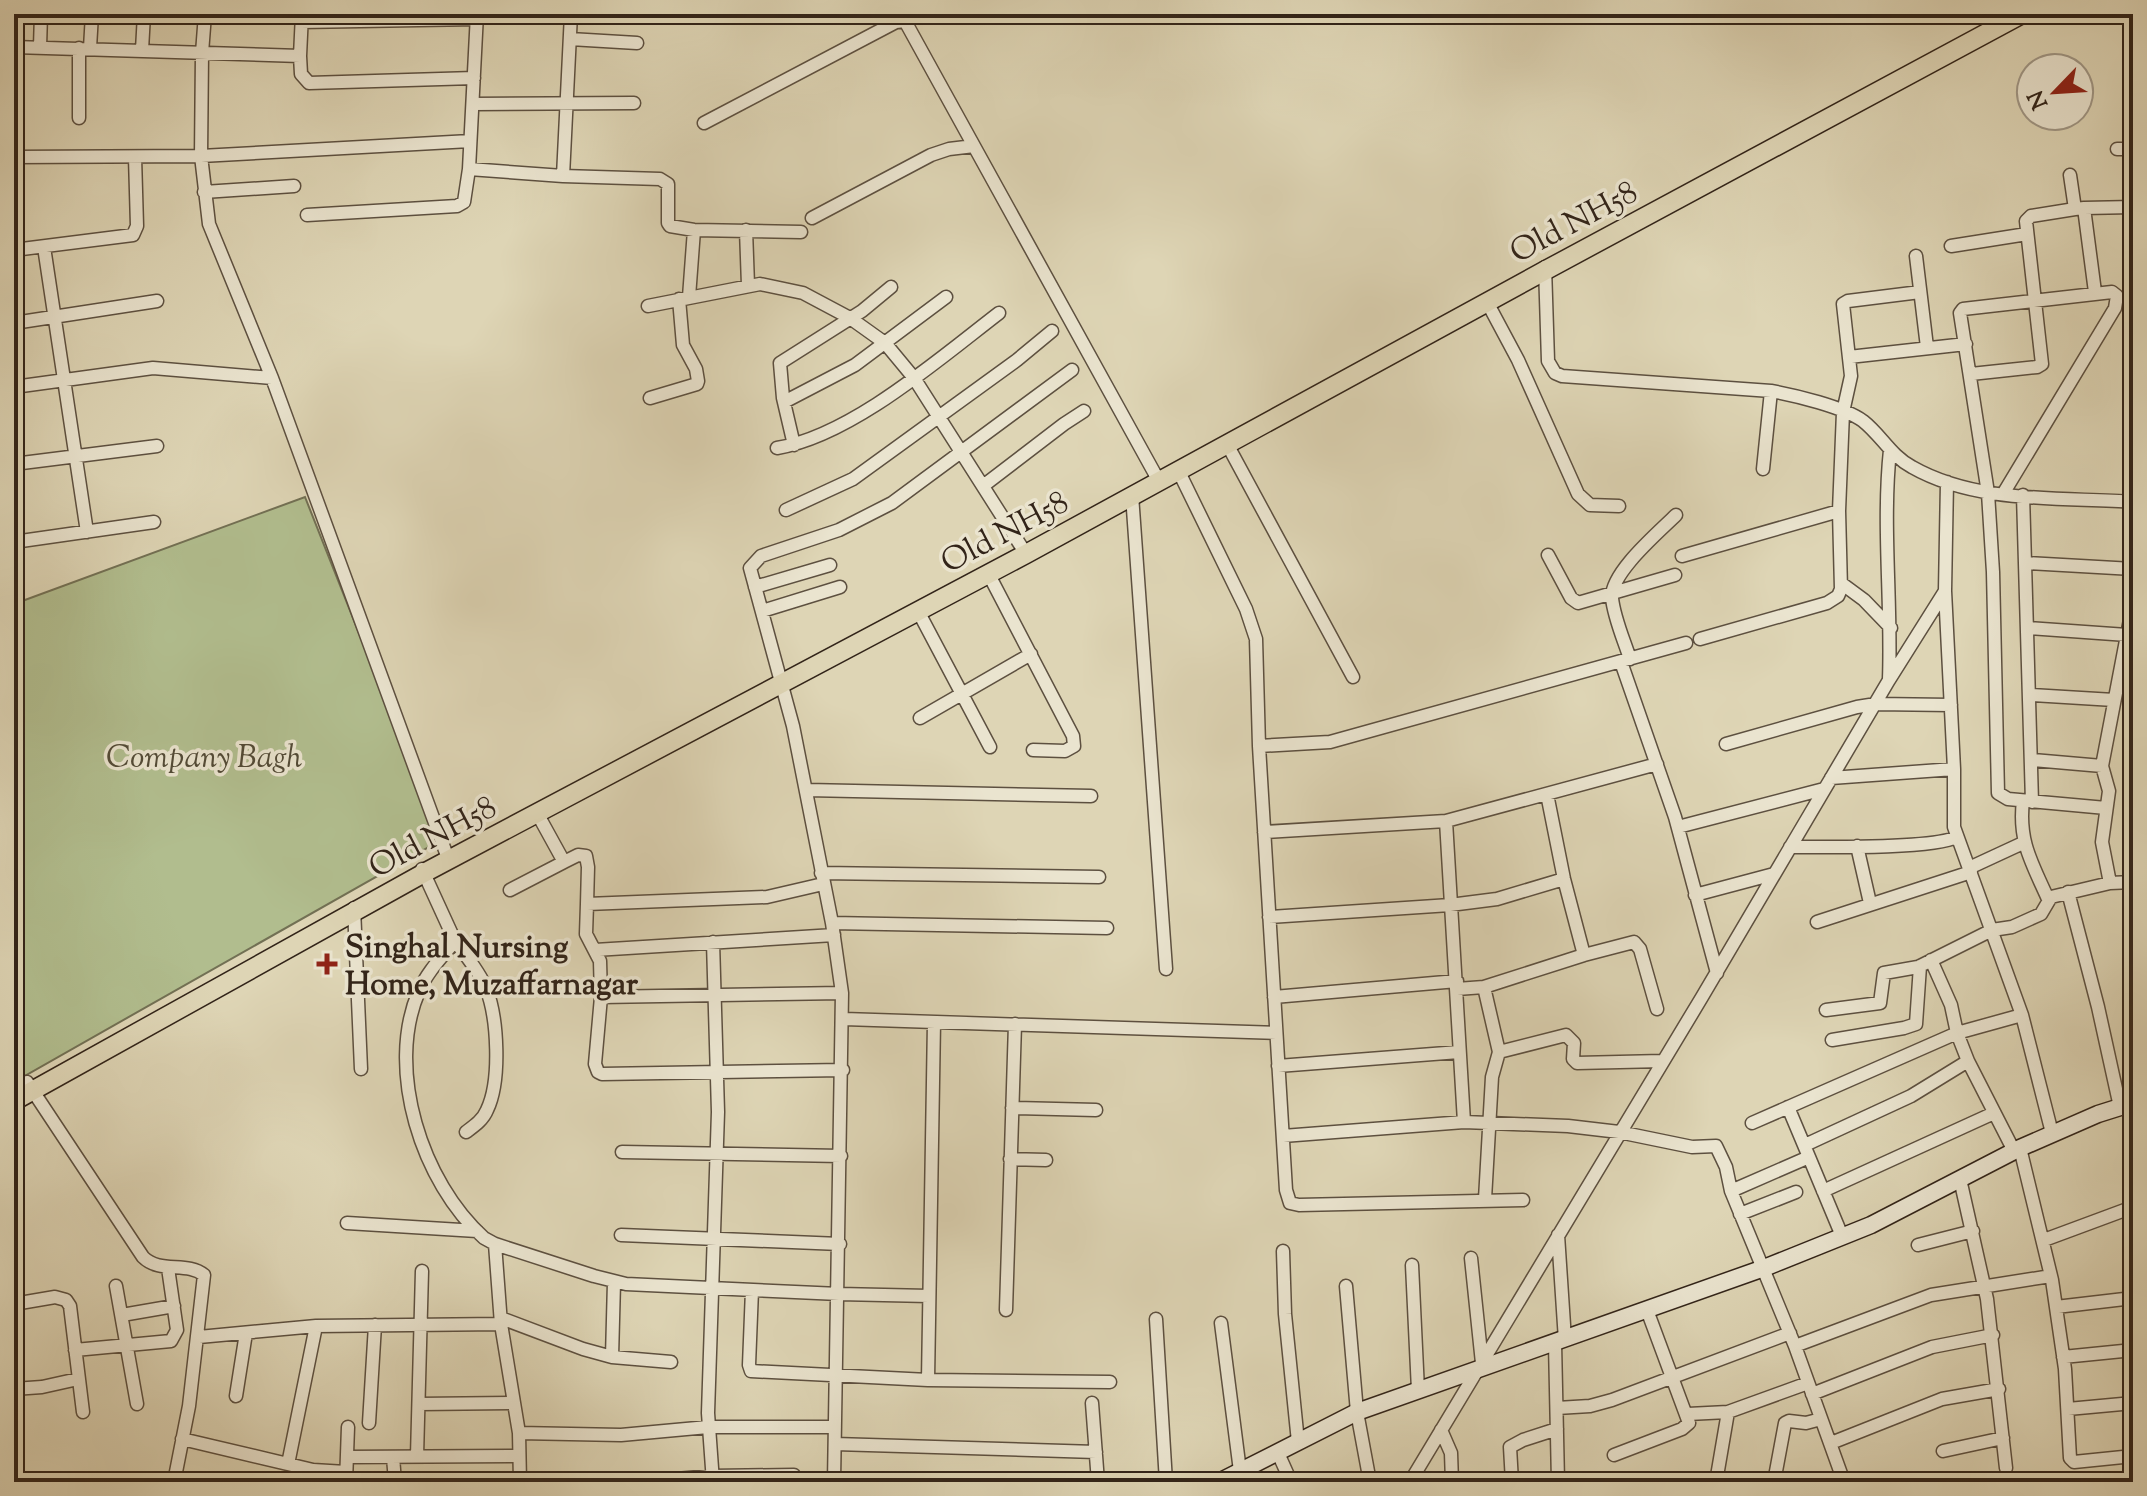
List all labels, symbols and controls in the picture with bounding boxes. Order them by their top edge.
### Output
north arrow [2015,52,2095,132]
text: N [2021,84,2058,114]
street label: Old NH58 [1502,171,1646,276]
street label: Old NH58 [933,481,1077,586]
park label: Company Bagh [106,736,302,782]
street label: Old NH58 [361,786,505,891]
place label: Singhal Nursing Home, Muzaffarnagar [345,926,639,1009]
marker: Singhal Nursing Home, Muzaffarnagar [316,953,338,975]

